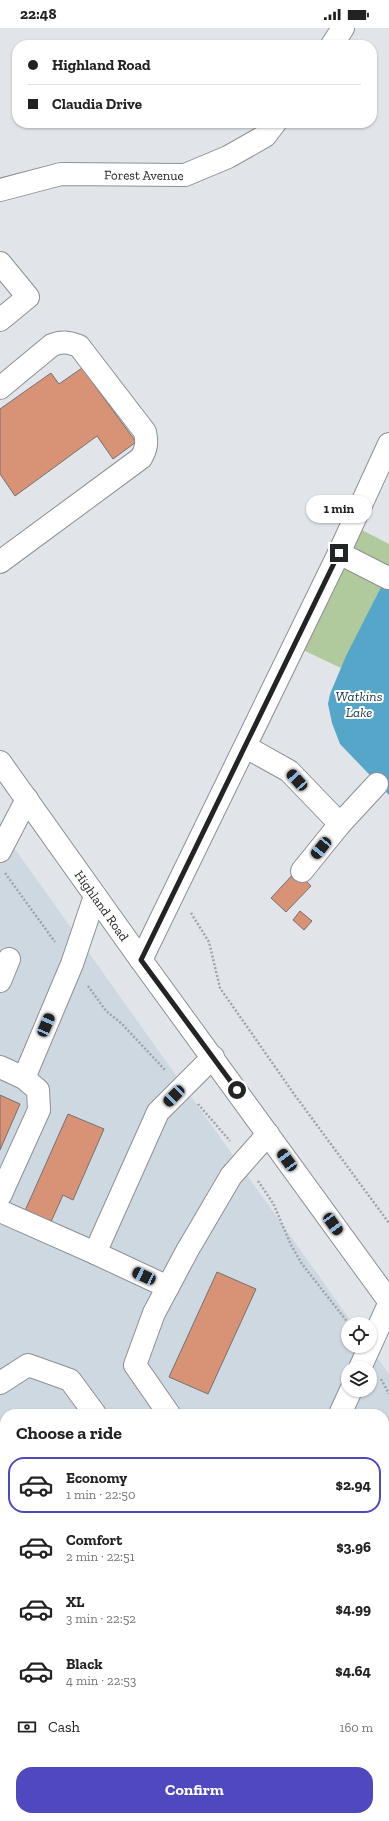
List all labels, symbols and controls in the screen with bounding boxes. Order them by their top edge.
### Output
text: 22:48 [20,5,56,23]
text: Highland Road [52,56,151,74]
text: Claudia Drive [52,95,142,113]
street label: Forest Avenue [104,167,184,183]
callout: 1 min [306,495,372,523]
text: 1 min [324,501,354,516]
route end [330,544,348,562]
water label: Watkins Lake [336,688,383,721]
car [285,767,309,793]
car [309,835,333,861]
street label: Highland Road [71,867,132,944]
car [36,1012,56,1038]
route start [228,1081,246,1099]
car [161,1083,187,1109]
car [275,1147,299,1173]
car [321,1211,345,1237]
car [131,1265,157,1287]
map controls [341,1317,377,1397]
button: locate [341,1317,377,1353]
button: layers [341,1361,377,1397]
text: Choose a ride [16,1422,122,1444]
icon: car [18,1467,54,1503]
text: Economy [66,1469,127,1487]
text: $2.94 [336,1476,371,1494]
text: 1 min · 22:50 [66,1487,135,1502]
icon: car [18,1529,54,1565]
text: Comfort [66,1531,122,1549]
text: $3.96 [336,1538,371,1556]
text: 2 min · 22:51 [66,1549,135,1564]
icon: car [18,1591,54,1627]
text: XL [66,1593,84,1611]
text: $4.99 [336,1600,371,1618]
text: 3 min · 22:52 [66,1611,136,1626]
icon: car [18,1653,54,1689]
text: Black [66,1655,103,1673]
text: $4.64 [335,1662,371,1680]
text: 4 min · 22:53 [66,1673,136,1688]
icon: cash [16,1716,38,1738]
text: Cash [48,1718,80,1736]
text: 160 m [339,1720,373,1735]
button: Confirm [16,1767,373,1813]

